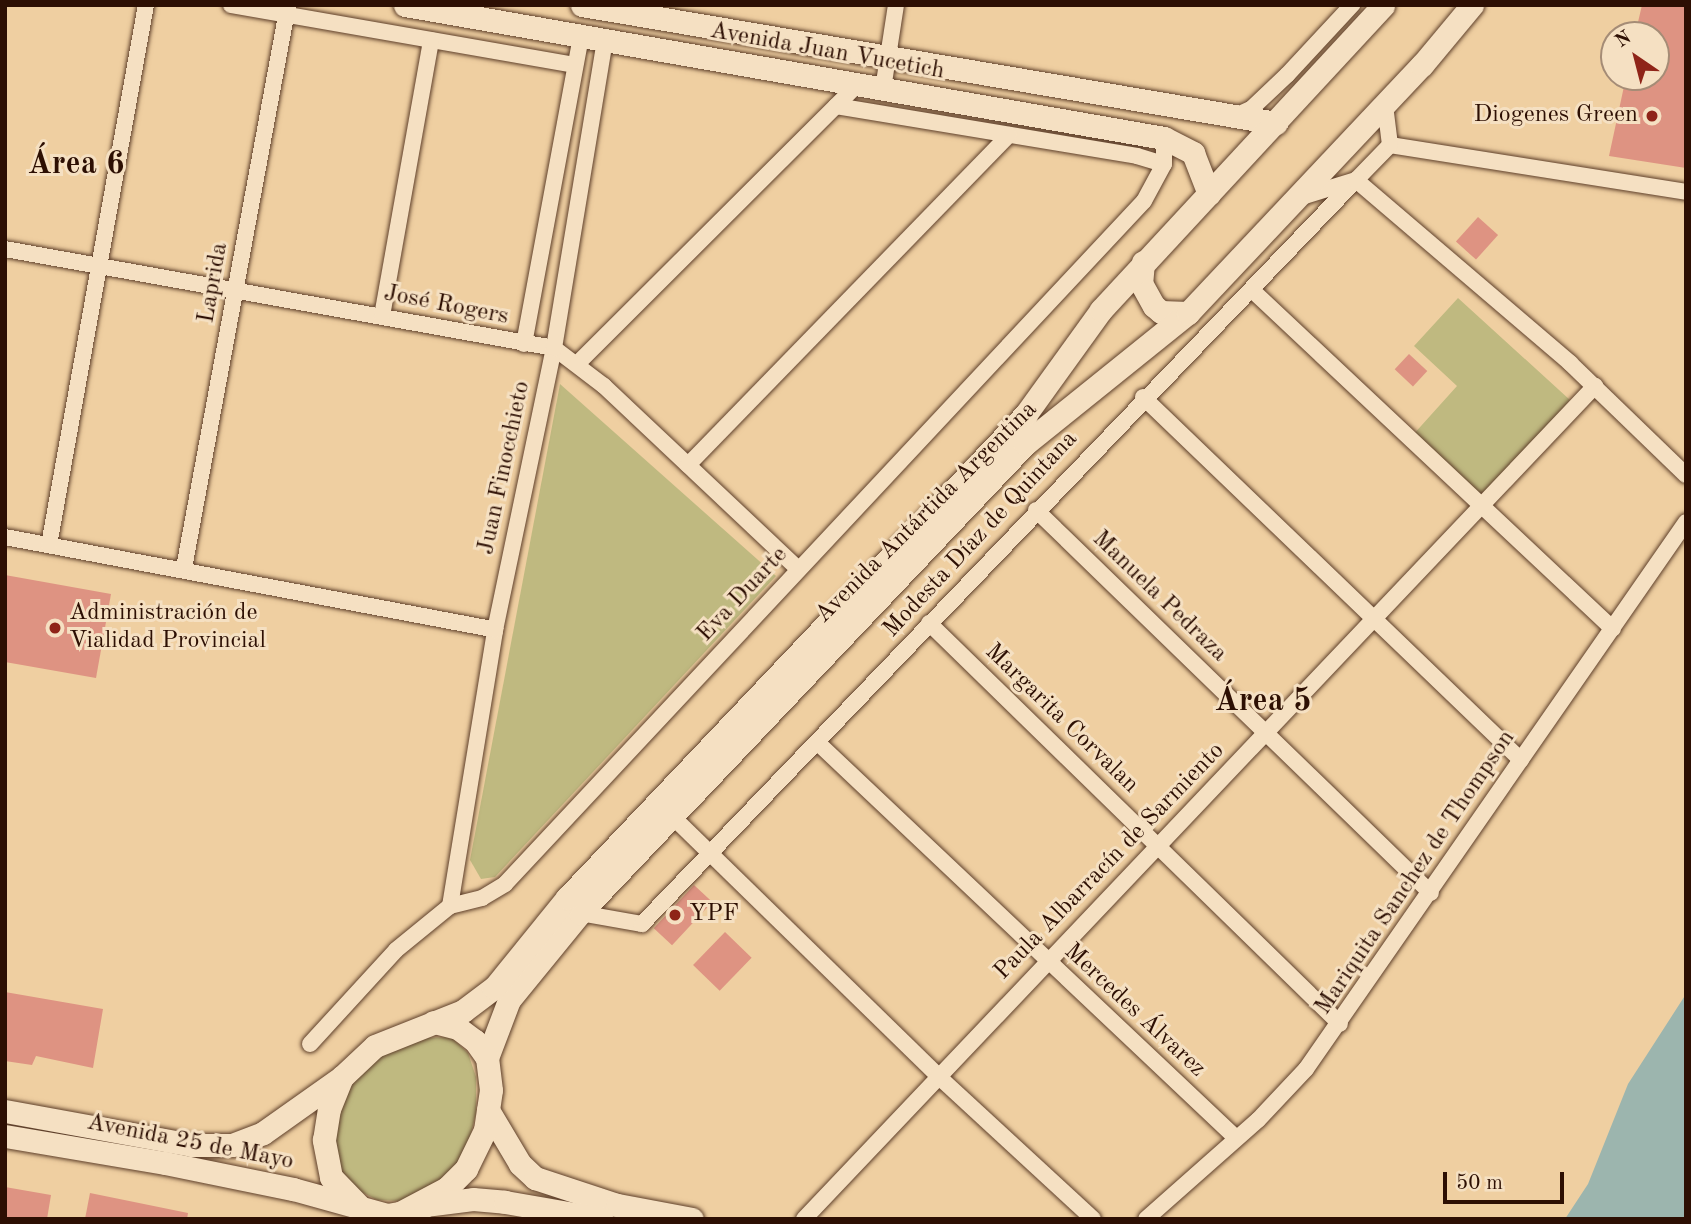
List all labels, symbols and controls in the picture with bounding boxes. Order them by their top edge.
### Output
street label: Avenida Juan Vucetich [708,17,946,87]
north arrow [1600,21,1670,91]
text: N [1612,28,1635,52]
place label: Diogenes Green [1474,102,1638,130]
marker: Diogenes Green [1644,108,1660,124]
district label: Área 6 [28,146,124,184]
street label: Laprida [193,241,235,325]
street label: José Rogers [381,280,511,332]
street label: Juan Finocchieto [473,379,537,557]
street label: Avenida Antártida Argentina [810,396,1044,630]
street label: Modesta Díaz de Quintana [878,426,1084,644]
street label: Manuela Pedraza [1085,525,1233,669]
street label: Eva Duarte [692,541,794,649]
place label: Administración de Vialidad Provincial [69,600,266,656]
marker: Administración de Vialidad Provincial [47,620,63,636]
street label: Margarita Corvalan [978,638,1144,800]
district label: Área 5 [1215,683,1311,721]
street label: Mariquita Sanchez de Thompson [1310,725,1522,1021]
street label: Paula Albarracín de Sarmiento [989,737,1231,987]
place label: YPF [689,901,739,929]
marker: YPF [667,907,683,923]
street label: Mercedes Álvarez [1057,938,1211,1084]
street label: Avenida 25 de Mayo [84,1109,296,1177]
scale bar [1446,1158,1567,1202]
text: 50 m [1456,1173,1503,1194]

